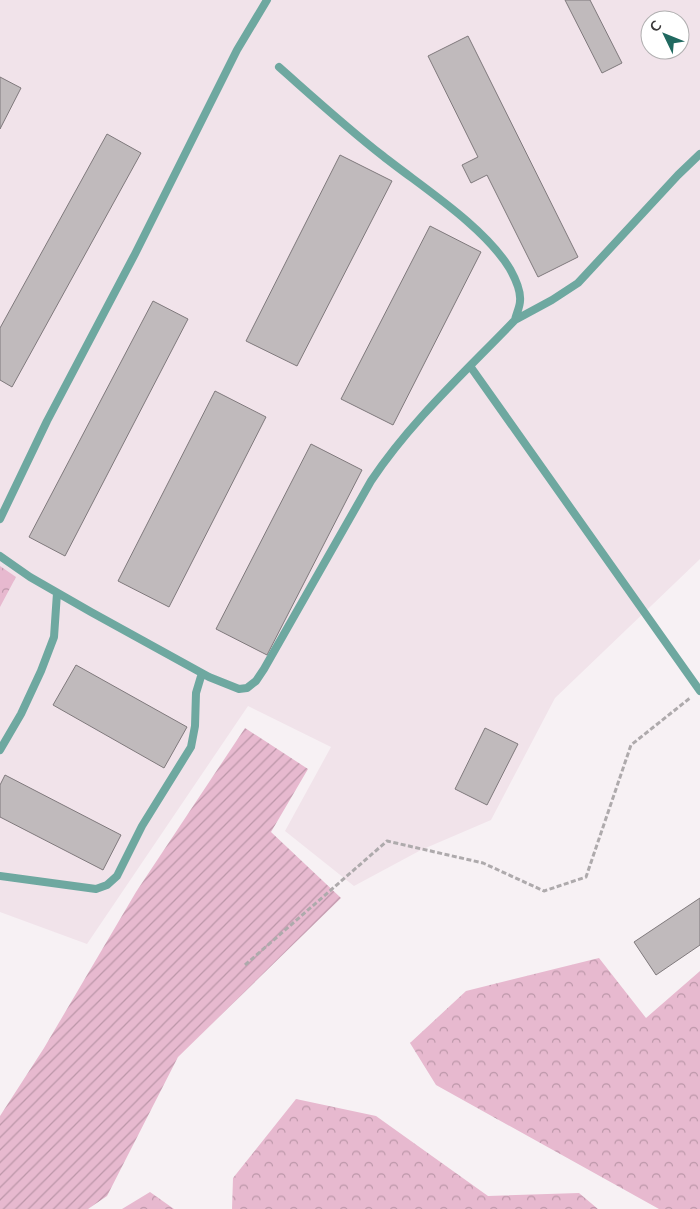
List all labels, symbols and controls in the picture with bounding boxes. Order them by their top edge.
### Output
north arrow [640,10,690,60]
text: С [646,16,665,35]

